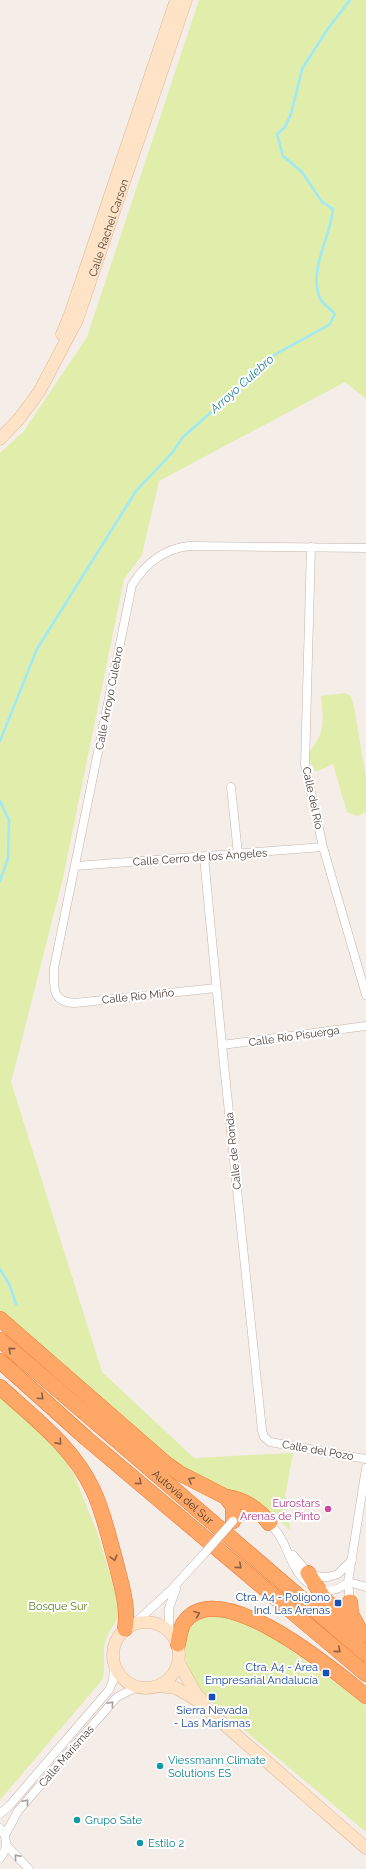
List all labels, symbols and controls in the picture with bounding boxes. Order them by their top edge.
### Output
street label: Calle Rachel Carson [86,178,131,278]
water label: Arroyo Culebro [207,352,277,417]
street label: Calle Arroyo Culebro [93,645,126,751]
street label: Calle del Río [300,766,326,831]
street label: Calle Cerro de los Ángeles [132,845,268,869]
street label: Calle Río Miño [101,986,175,1007]
street label: Calle Río Pisuerga [248,1024,340,1049]
street label: Calle de Ronda [223,1112,244,1190]
one-way arrow [9,1348,16,1355]
one-way arrow [36,1393,44,1400]
one-way arrow [55,1437,62,1445]
street label: Calle del Pozo [281,1438,355,1463]
street label: Autovía del Sur [149,1467,216,1527]
one-way arrow [188,1477,195,1484]
one-way arrow [134,1478,142,1485]
place label: Eurostars Arenas de Pinto [240,1497,320,1523]
marker: Eurostars Arenas de Pinto [323,1504,333,1514]
one-way arrow [109,1554,118,1561]
one-way arrow [234,1561,241,1568]
place label: Ctra. A4 - Polígono Ind. Las Arenas [236,1591,330,1617]
marker: Ctra. A4 - Polígono Ind. Las Arenas [333,1598,343,1608]
park label: Bosque Sur [29,1600,88,1613]
one-way arrow [193,1610,200,1618]
one-way arrow [333,1646,340,1653]
place label: Ctra. A4 - Área Empresarial Andalucía [205,1660,318,1687]
marker: Ctra. A4 - Área Empresarial Andalucía [321,1668,331,1678]
marker: Sierra Nevada - Las Marismas [207,1692,217,1702]
one-way arrow [106,1701,114,1709]
place label: Sierra Nevada - Las Marismas [174,1704,250,1730]
street label: Calle Marismas [36,1723,97,1790]
place label: Viessmann Climate Solutions ES [168,1754,266,1780]
marker: Viessmann Climate Solutions ES [155,1761,165,1771]
one-way arrow [21,1800,28,1807]
place label: Grupo Sate [85,1814,143,1827]
marker: Grupo Sate [72,1815,82,1825]
place label: Estilo 2 [148,1837,184,1850]
marker: Estilo 2 [135,1838,145,1848]
one-way arrow [15,1855,22,1862]

